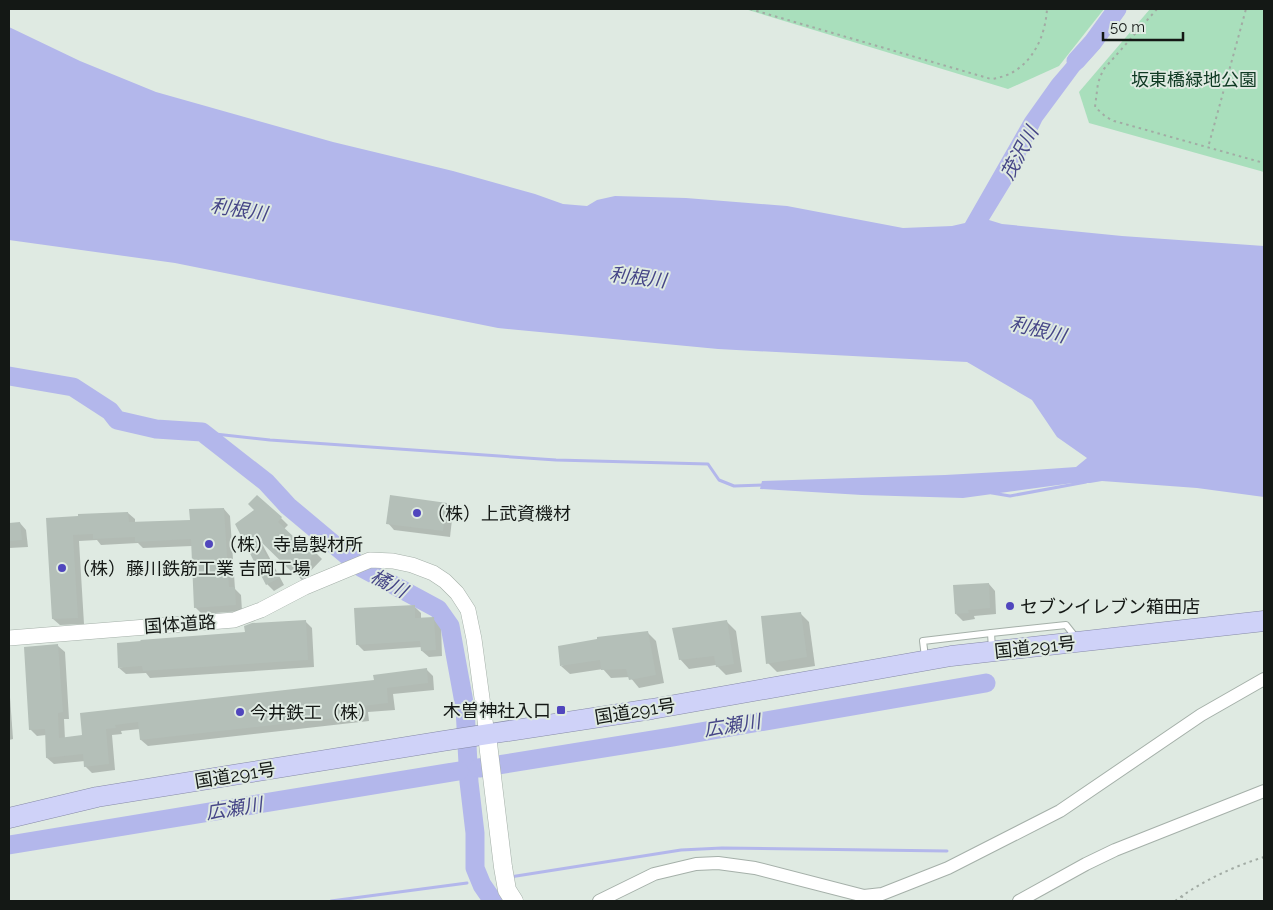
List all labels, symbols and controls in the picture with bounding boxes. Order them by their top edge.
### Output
scale bar [1103,10,1183,42]
text: 50 m [1110,18,1145,36]
park label: 坂東橋緑地公園 [1131,69,1257,90]
water label: 茂沢川 [996,121,1043,183]
water label: 利根川 [209,194,271,225]
water label: 利根川 [608,263,670,292]
water label: 利根川 [1008,311,1070,347]
place label: （株）上武資機材 [427,503,571,524]
marker: （株）上武資機材 [411,507,423,519]
place label: （株）寺島製材所 [219,534,363,555]
marker: （株）寺島製材所 [203,538,215,550]
place label: （株）藤川鉄筋工業 吉岡工場 [72,558,311,579]
marker: （株）藤川鉄筋工業 吉岡工場 [56,562,68,574]
water label: 橘川 [367,564,413,603]
place label: セブンイレブン箱田店 [1020,596,1200,617]
marker: セブンイレブン箱田店 [1004,600,1016,612]
street label: 国体道路 [143,611,217,637]
street label: 国道291号 [993,632,1077,662]
street label: 国道291号 [593,694,677,728]
place label: 木曽神社入口 [443,700,551,721]
place label: 今井鉄工（株） [250,702,376,723]
marker: 木曽神社入口 [555,704,567,716]
marker: 今井鉄工（株） [234,706,246,718]
water label: 広瀬川 [702,709,764,740]
street label: 国道291号 [193,758,277,792]
water label: 広瀬川 [204,792,266,823]

